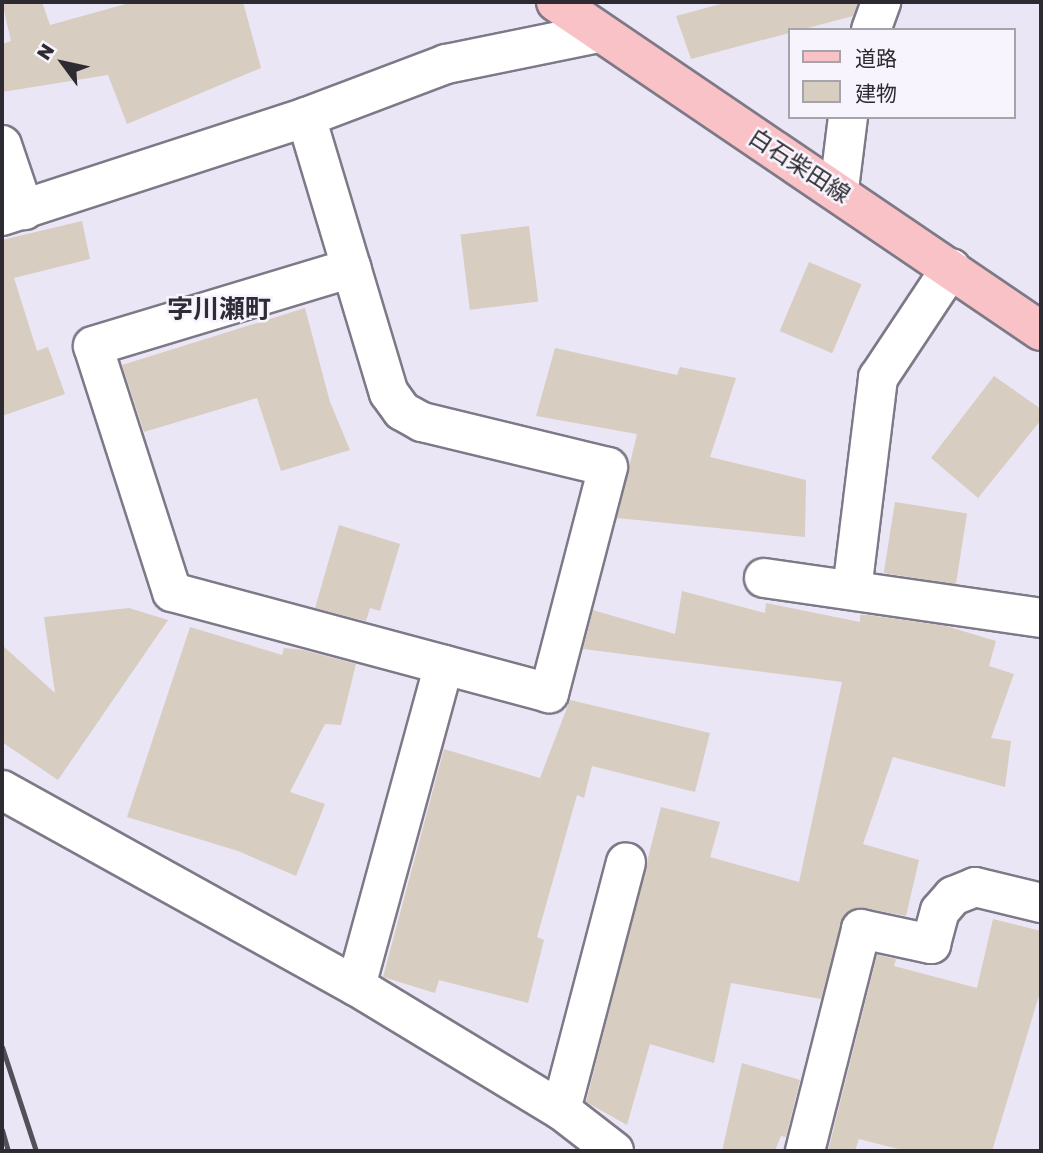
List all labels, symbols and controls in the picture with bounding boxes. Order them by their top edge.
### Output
north arrow [28,28,98,98]
legend [788,28,1015,119]
text: N [31,39,59,64]
text: 道路 [855,45,897,71]
text: 建物 [855,80,897,106]
street label: 白石柴田線 [744,122,856,208]
district label: 字川瀬町 [167,293,271,325]

